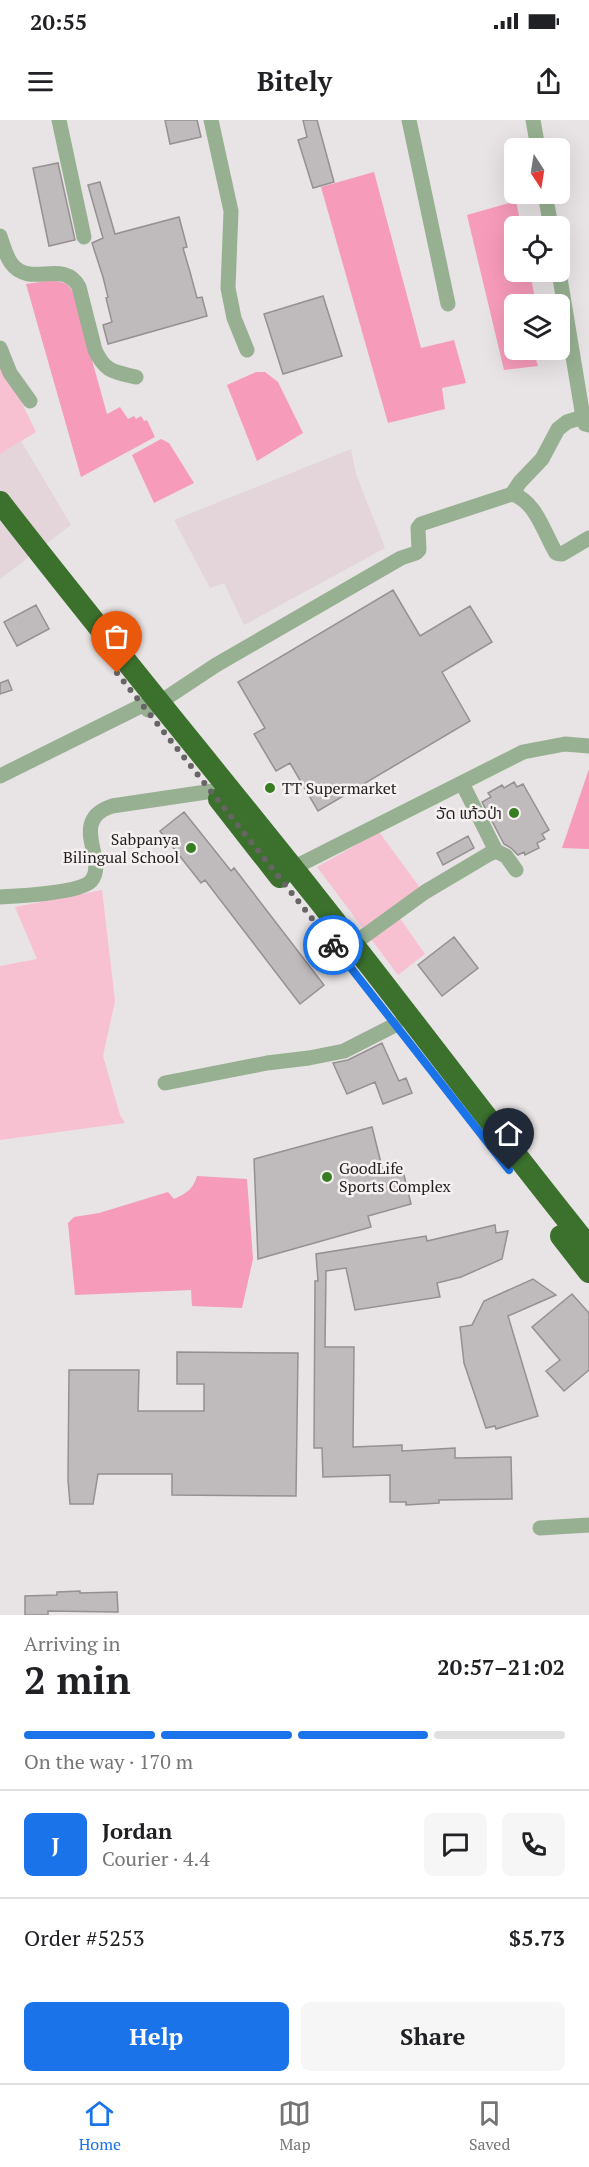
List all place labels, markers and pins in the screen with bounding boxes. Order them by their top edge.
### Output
pin [91,611,142,673]
place label: TT Supermarket [282,777,397,799]
marker: TT Supermarket [263,781,277,795]
place label: ວັດ ແກ້ວປ່າ [436,802,502,824]
marker: ວັດ ແກ້ວປ່າ [507,806,521,820]
place label: Sabpanya Bilingual School [63,828,179,868]
marker: Sabpanya Bilingual School [184,841,198,855]
pin [483,1108,534,1170]
place label: GoodLife Sports Complex [339,1157,452,1197]
marker: GoodLife Sports Complex [320,1170,334,1184]

